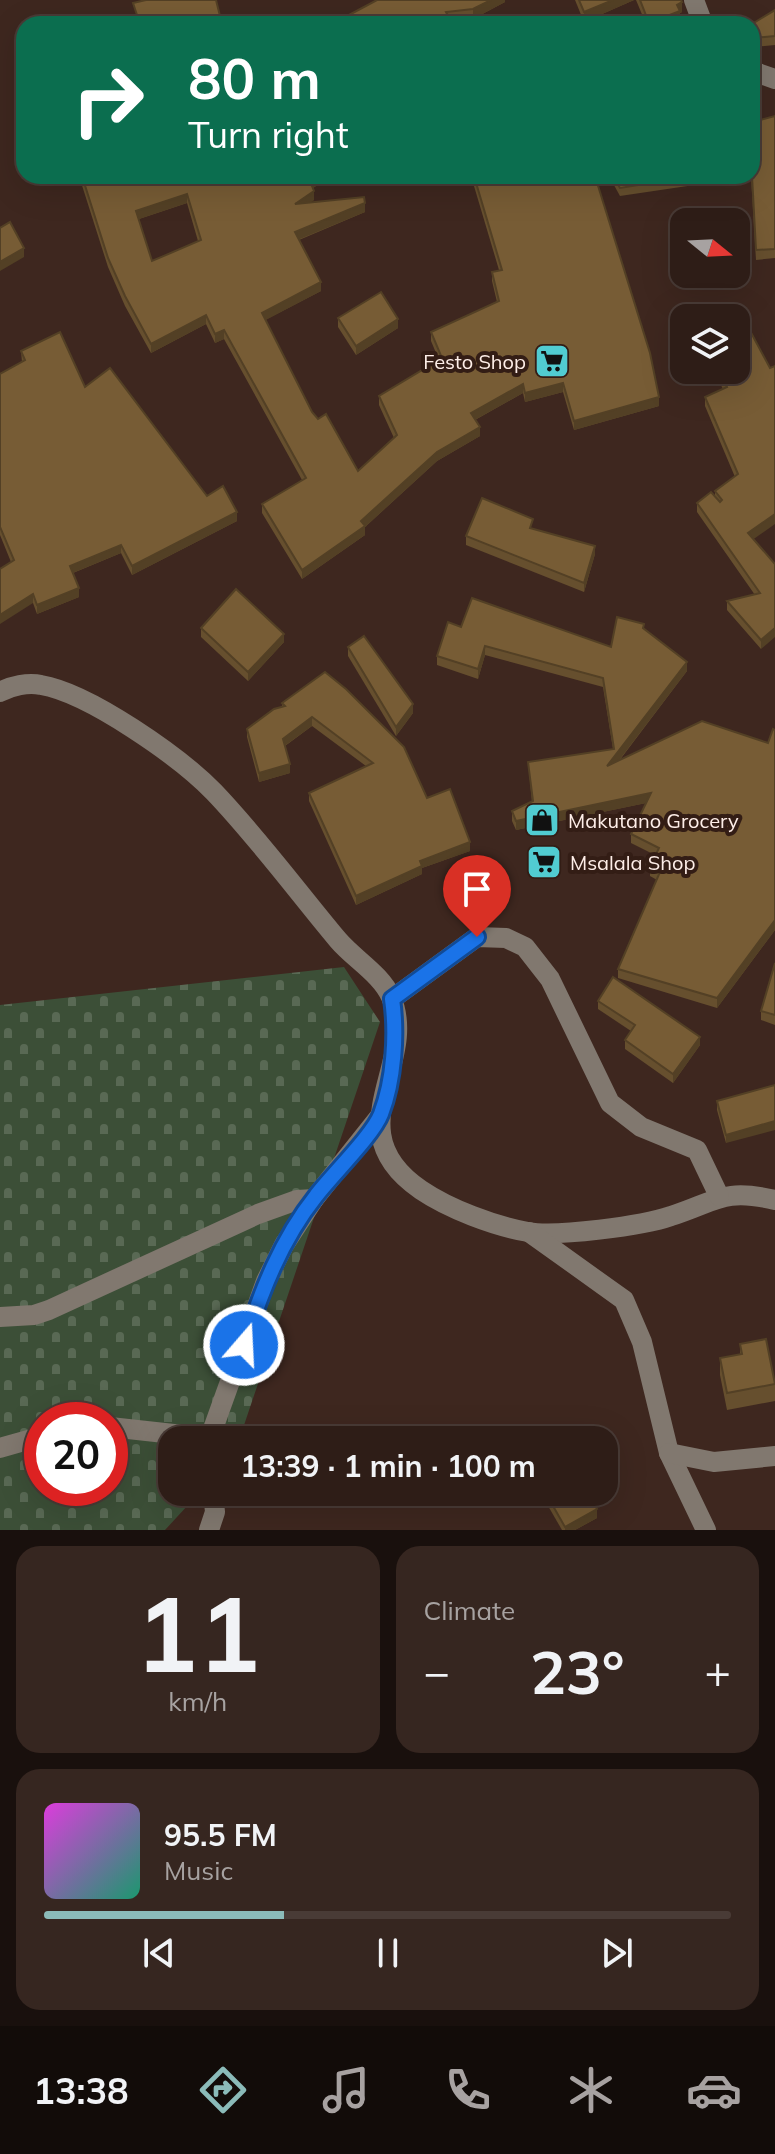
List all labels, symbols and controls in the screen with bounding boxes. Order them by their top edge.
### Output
text: 80 m [188,43,321,113]
icon: right [56,48,160,152]
text: Turn right [188,112,349,157]
north arrow [670,208,750,288]
map controls [670,208,750,384]
button: layers [670,304,750,384]
supermarket icon: Festo Shop [533,342,571,380]
place label: Festo Shop [423,349,526,374]
shop icon: Makutano Grocery [523,801,561,839]
place label: Makutano Grocery [568,808,739,833]
supermarket icon: Msalala Shop [525,843,563,881]
place label: Msalala Shop [570,850,695,875]
pin [443,855,511,937]
icon: arrive [455,867,499,911]
position arrow [202,1303,286,1387]
speed limit sign: 20 [24,1402,128,1506]
text: 13:39 · 1 min · 100 m [240,1447,536,1485]
text: 11 [135,1567,260,1698]
text: Climate [424,1594,515,1627]
text: 23° [530,1634,625,1709]
text: − [424,1644,450,1699]
text: + [705,1644,731,1699]
text: km/h [168,1685,227,1718]
text: 95.5 FM [164,1816,277,1854]
text: Music [164,1854,233,1887]
icon: previous [137,1931,181,1975]
icon: pause [366,1931,410,1975]
icon: next [595,1931,639,1975]
icon: directions [195,2062,251,2118]
icon: music [318,2062,374,2118]
icon: phone [440,2062,496,2118]
icon: climate [563,2062,619,2118]
icon: car [686,2062,742,2118]
text: 13:38 [33,2068,129,2113]

